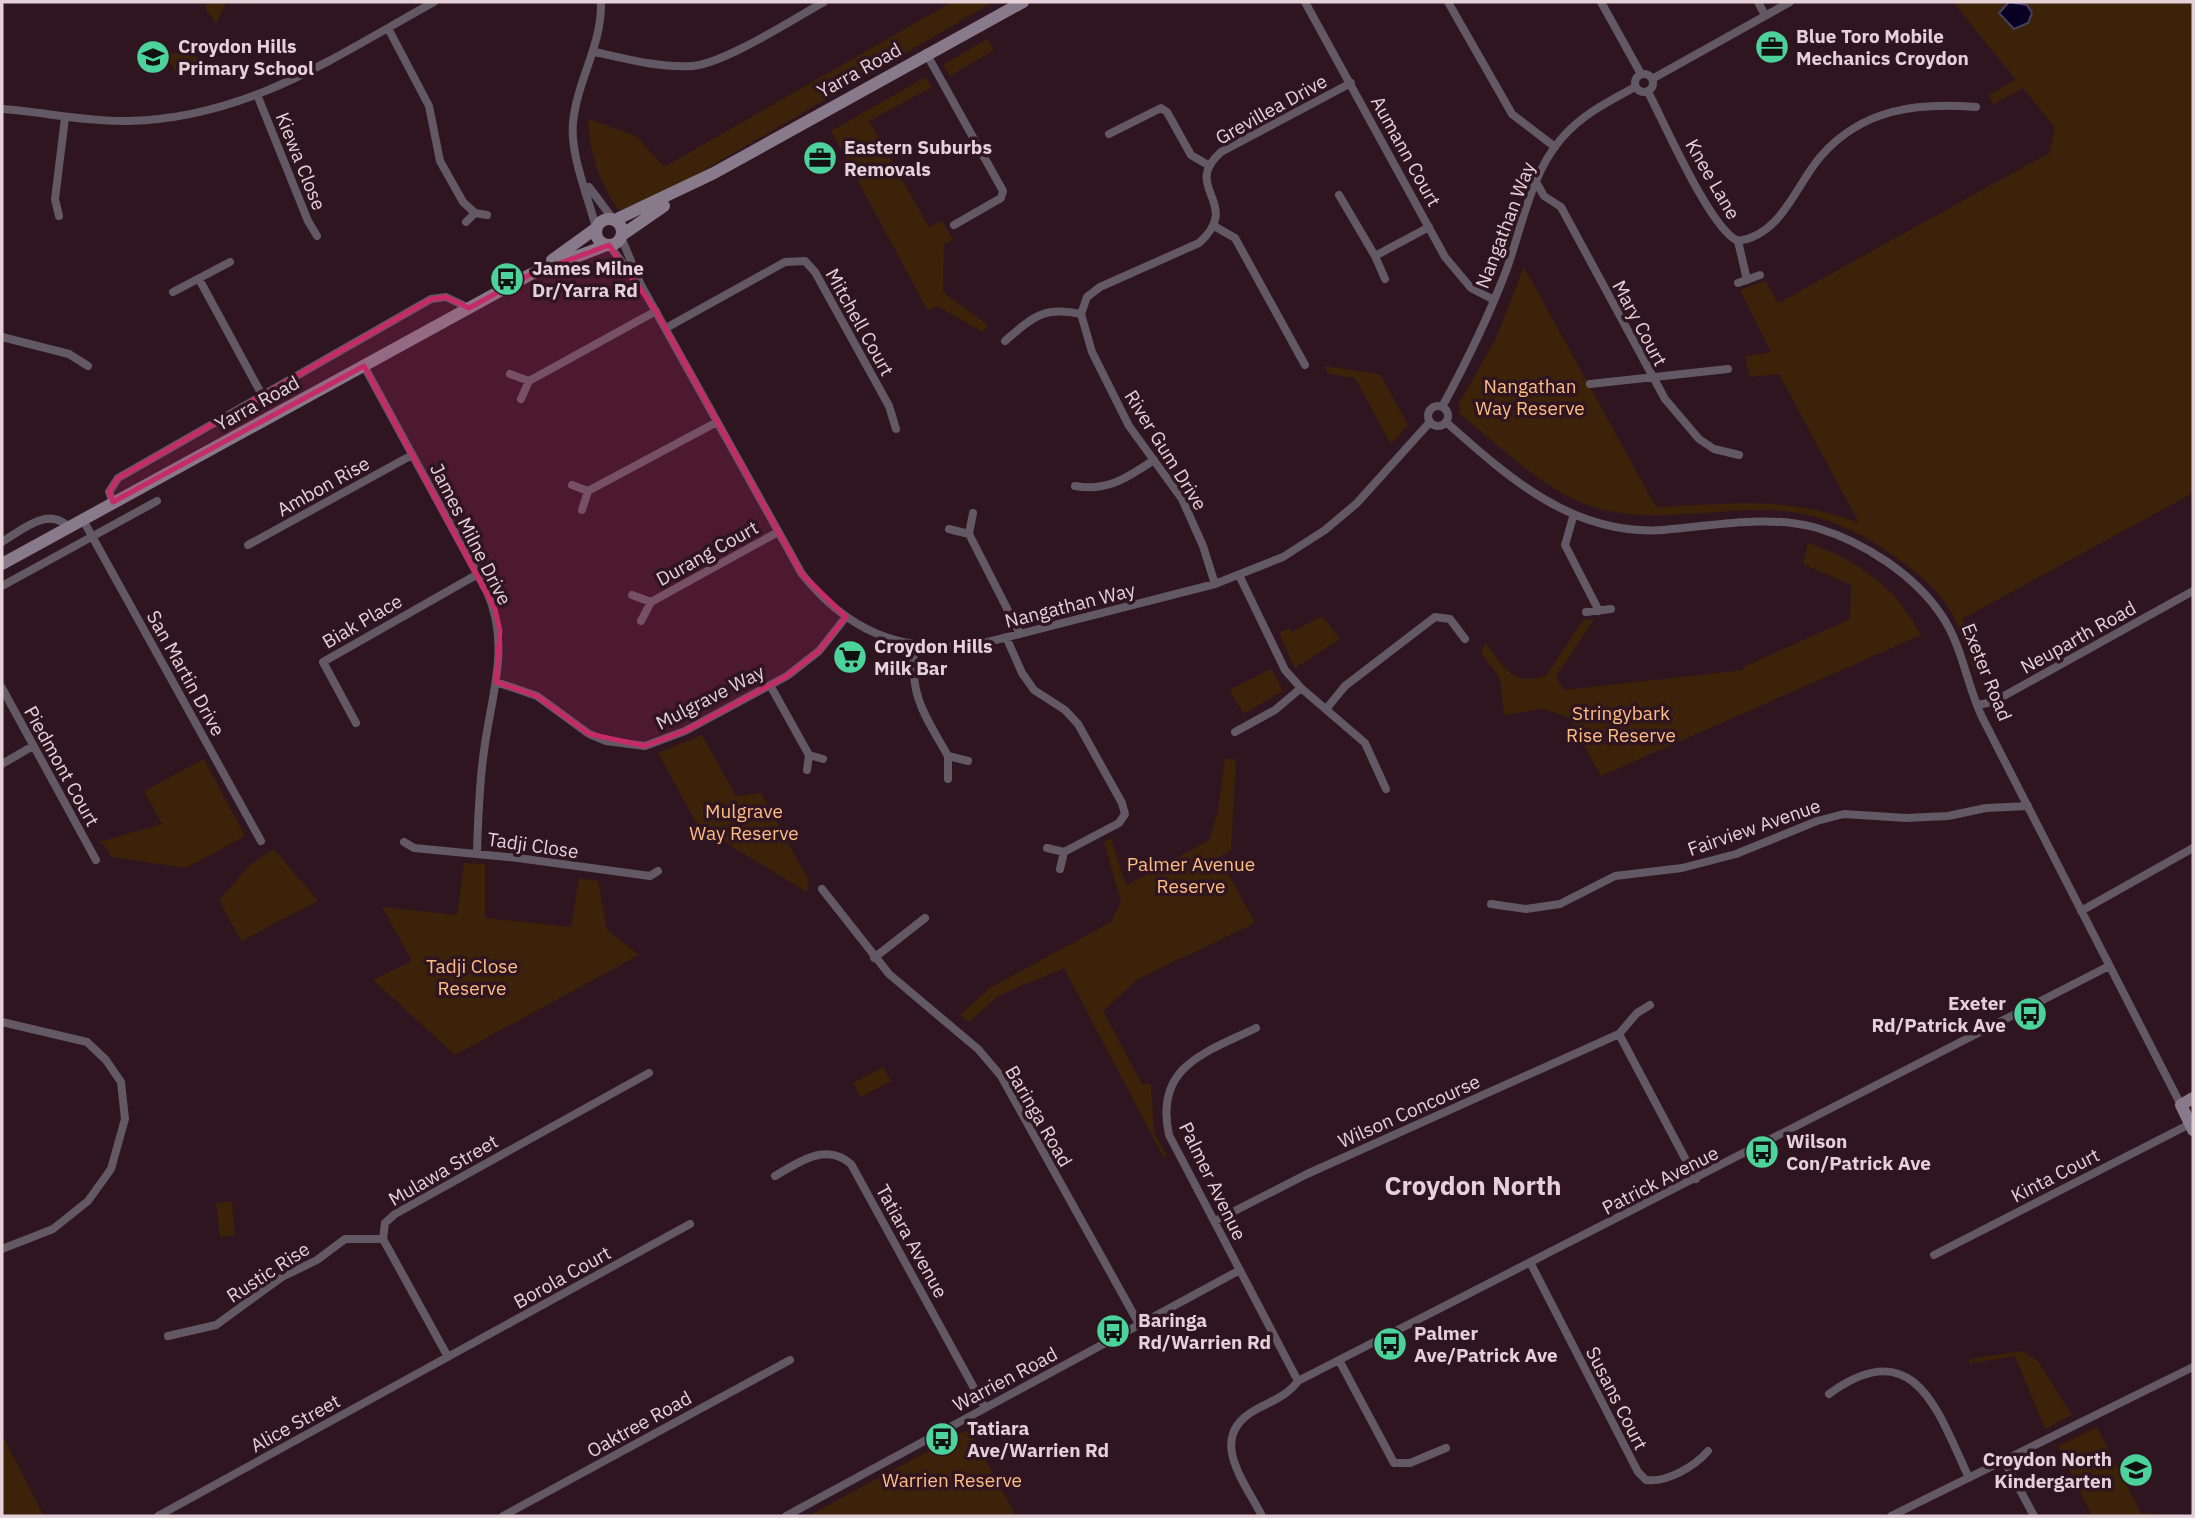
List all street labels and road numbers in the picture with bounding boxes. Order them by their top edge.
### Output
street label: Yarra Road [813,37,905,103]
street label: Grevillea Drive [1211,68,1331,150]
street label: Aumann Court [1366,92,1446,210]
street label: Kiewa Close [270,109,332,213]
street label: Knee Lane [1680,135,1746,223]
street label: Nangathan Way [1470,158,1540,292]
street label: Mitchell Court [821,264,899,380]
street label: Mary Court [1607,276,1673,370]
street label: Yarra Road [211,370,303,436]
street label: River Gum Drive [1119,385,1213,515]
street label: Ambon Rise [272,451,374,521]
street label: James Milne Drive [425,459,517,609]
street label: Durang Court [652,515,762,591]
street label: Nangathan Way [1002,577,1138,633]
street label: Biak Place [318,588,406,654]
street label: Neuparth Road [2016,595,2140,679]
street label: San Martin Drive [142,606,230,740]
street label: Exeter Road [1957,620,2017,724]
street label: Mulgrave Way [652,659,769,735]
street label: Piedmont Court [19,702,105,830]
street label: Fairview Avenue [1684,793,1824,861]
street label: Tadji Close [486,827,580,863]
street label: Baringa Road [1000,1061,1078,1171]
street label: Wilson Concourse [1334,1069,1484,1153]
street label: Palmer Avenue [1174,1118,1252,1244]
street label: Mulawa Street [384,1129,502,1211]
street label: Patrick Avenue [1598,1140,1722,1220]
street label: Kinta Court [2007,1143,2103,1207]
street label: Tatiara Avenue [871,1180,953,1302]
street label: Rustic Rise [222,1236,314,1308]
street label: Borola Court [509,1240,615,1314]
street label: Warrien Road [949,1341,1061,1417]
street label: Susans Court [1581,1342,1653,1454]
street label: Oaktree Road [582,1385,696,1463]
street label: Alice Street [246,1389,344,1457]

